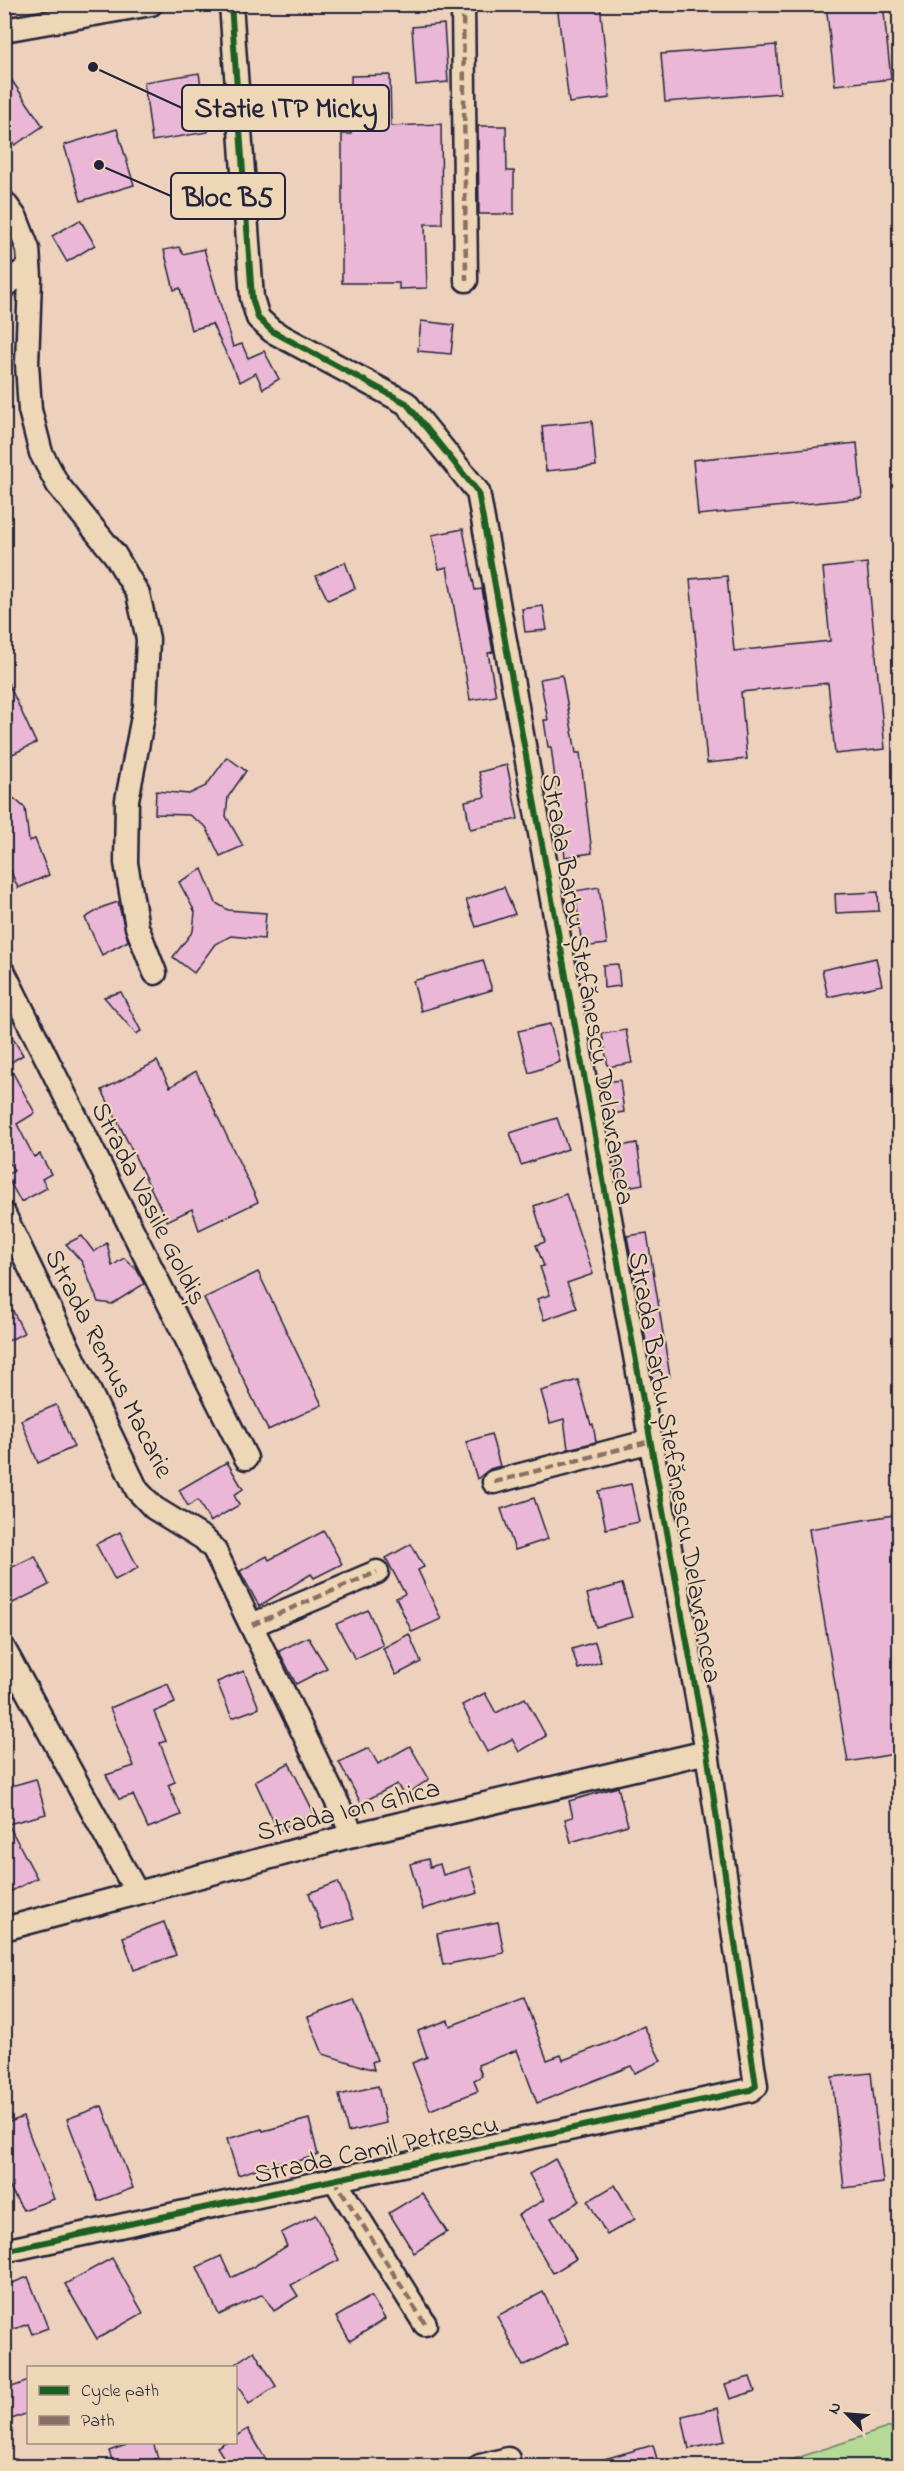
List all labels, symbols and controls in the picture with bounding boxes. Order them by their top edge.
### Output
callout: Statie ITP Micky [182,85,389,131]
text: Statie ITP Micky [195,90,377,131]
callout: Bloc B5 [171,173,285,219]
text: Bloc B5 [181,179,273,220]
street label: Strada Barbu Ștefănescu Delavrancea [529,771,644,1208]
street label: Strada Vasile Goldiș [80,1096,216,1313]
street label: Strada Remus Macarie [33,1243,183,1486]
street label: Strada Barbu Ștefănescu Delavrancea [616,1249,731,1686]
street label: Strada Ion Ghica [253,1770,444,1853]
street label: Strada Camil Petrescu [251,2105,502,2195]
legend [27,2366,237,2444]
text: Cycle path [81,2379,159,2405]
north arrow [817,2384,877,2444]
text: N [822,2398,848,2418]
text: Path [81,2409,115,2435]

